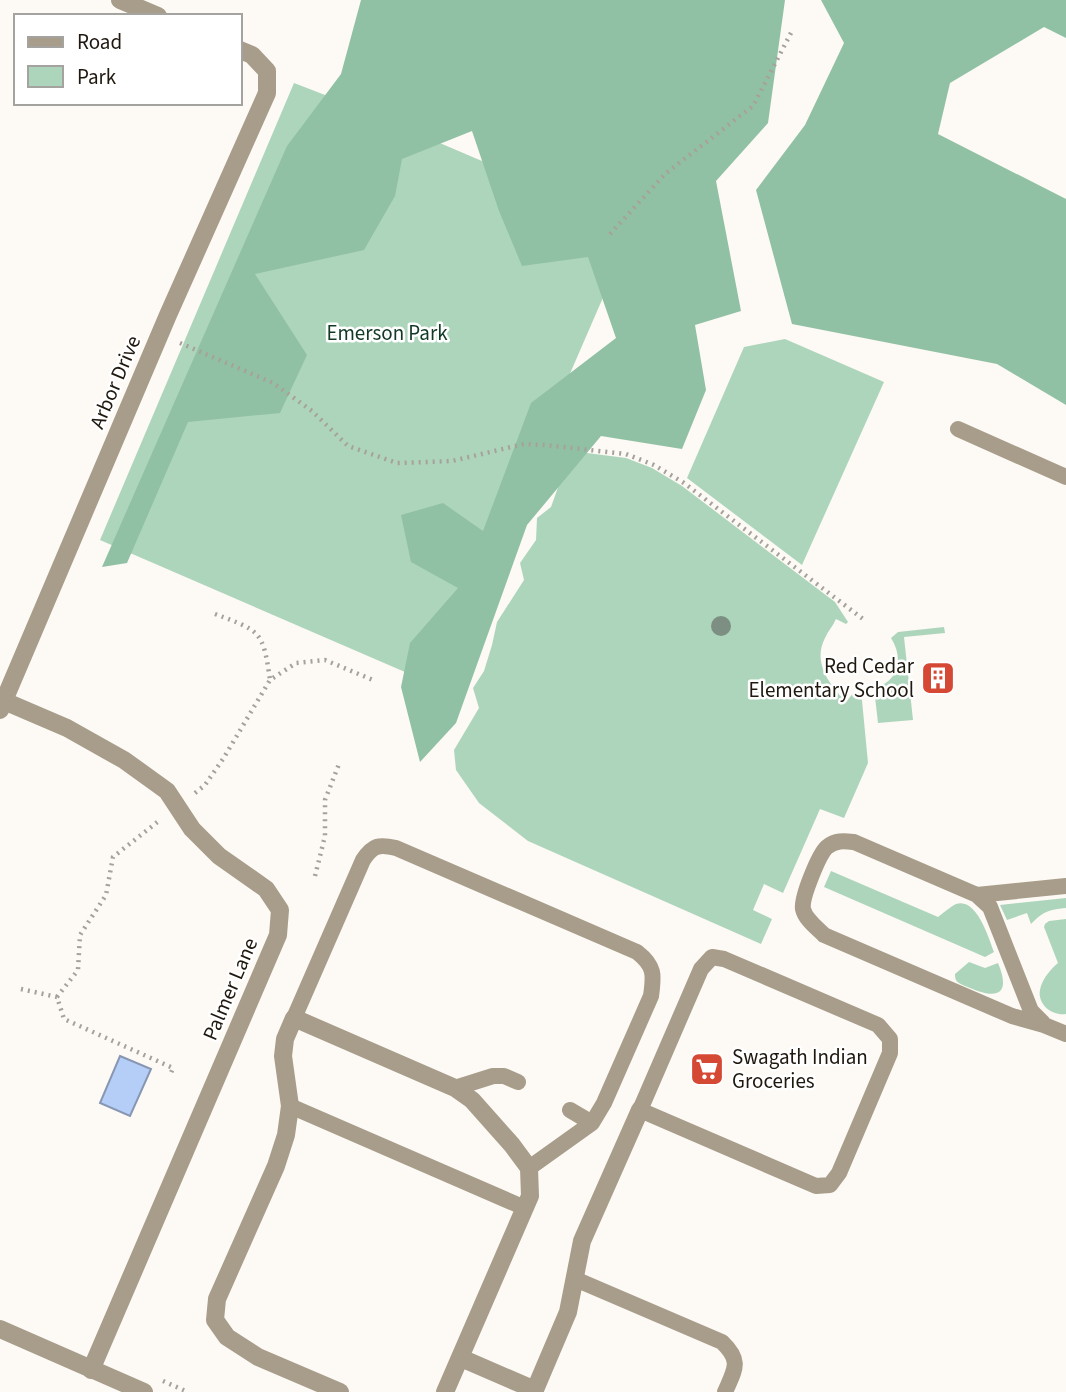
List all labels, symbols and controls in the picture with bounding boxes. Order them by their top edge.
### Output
legend [14,14,242,105]
text: Road [77,27,122,57]
text: Park [77,62,117,92]
park label: Emerson Park [326,318,448,348]
street label: Arbor Drive [82,331,148,433]
place label: Red Cedar Elementary School [748,651,915,705]
building icon: Red Cedar Elementary School [919,659,957,697]
street label: Palmer Lane [195,933,265,1045]
place label: Swagath Indian Groceries [732,1042,868,1096]
supermarket icon: Swagath Indian Groceries [688,1050,726,1088]

